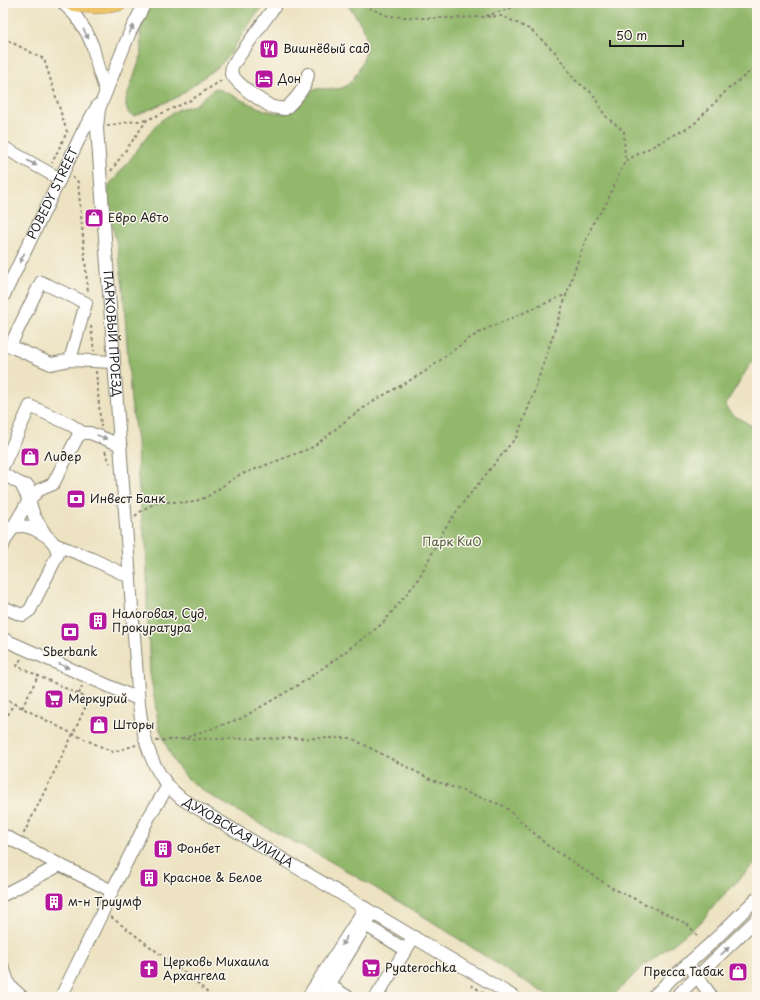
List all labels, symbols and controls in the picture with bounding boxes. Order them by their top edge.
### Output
scale bar [610,22,683,48]
one-way arrow [128,24,134,35]
text: 50 m [616,26,647,44]
one-way arrow [83,28,90,40]
restaurant icon: Вишнёвый сад [258,38,280,60]
place label: Вишнёвый сад [283,39,370,57]
hotel icon: Дон [253,68,275,90]
place label: Дон [277,69,301,87]
street label: POBEDY STREET [22,143,82,242]
one-way arrow [26,159,37,166]
shop icon: Евро Авто [83,207,105,229]
place label: Евро Авто [108,208,169,226]
one-way arrow [19,252,25,263]
street label: ПАРКОВЫЙ ПРОЕЗД [99,270,127,397]
one-way arrow [96,435,108,441]
shop icon: Лидер [19,446,41,468]
place label: Лидер [44,447,81,465]
bank icon: Инвест Банк [65,488,87,510]
place label: Инвест Банк [90,489,166,507]
park label: Парк КиО [422,532,482,550]
place label: Налоговая, Суд, Прокуратура [112,604,207,636]
building icon: Налоговая, Суд, Прокуратура [87,610,109,632]
bank icon: Sberbank [59,621,81,643]
place label: Sberbank [42,642,98,660]
one-way arrow [59,663,70,669]
supermarket icon: Меркурий [43,688,65,710]
place label: Меркурий [68,689,127,707]
shop icon: Шторы [88,714,110,736]
place label: Шторы [113,715,154,733]
street label: ДУХОВСКАЯ УЛИЦА [180,791,297,872]
building icon: Фонбет [152,838,174,860]
place label: Фонбет [177,839,220,857]
building icon: Красное & Белое [138,867,160,889]
place label: Красное & Белое [163,868,263,886]
building icon: м-н Триумф [43,891,65,913]
place label: м-н Триумф [68,892,142,910]
one-way arrow [340,936,348,946]
one-way arrow [720,946,730,956]
place label: Церковь Михаила Архангела [163,952,270,984]
supermarket icon: Pyaterochka [360,957,382,979]
church icon: Церковь Михаила Архангела [138,958,160,980]
place label: Pyaterochka [385,958,457,976]
shop icon: Пресса Табак [727,961,749,983]
place label: Пресса Табак [643,962,725,980]

